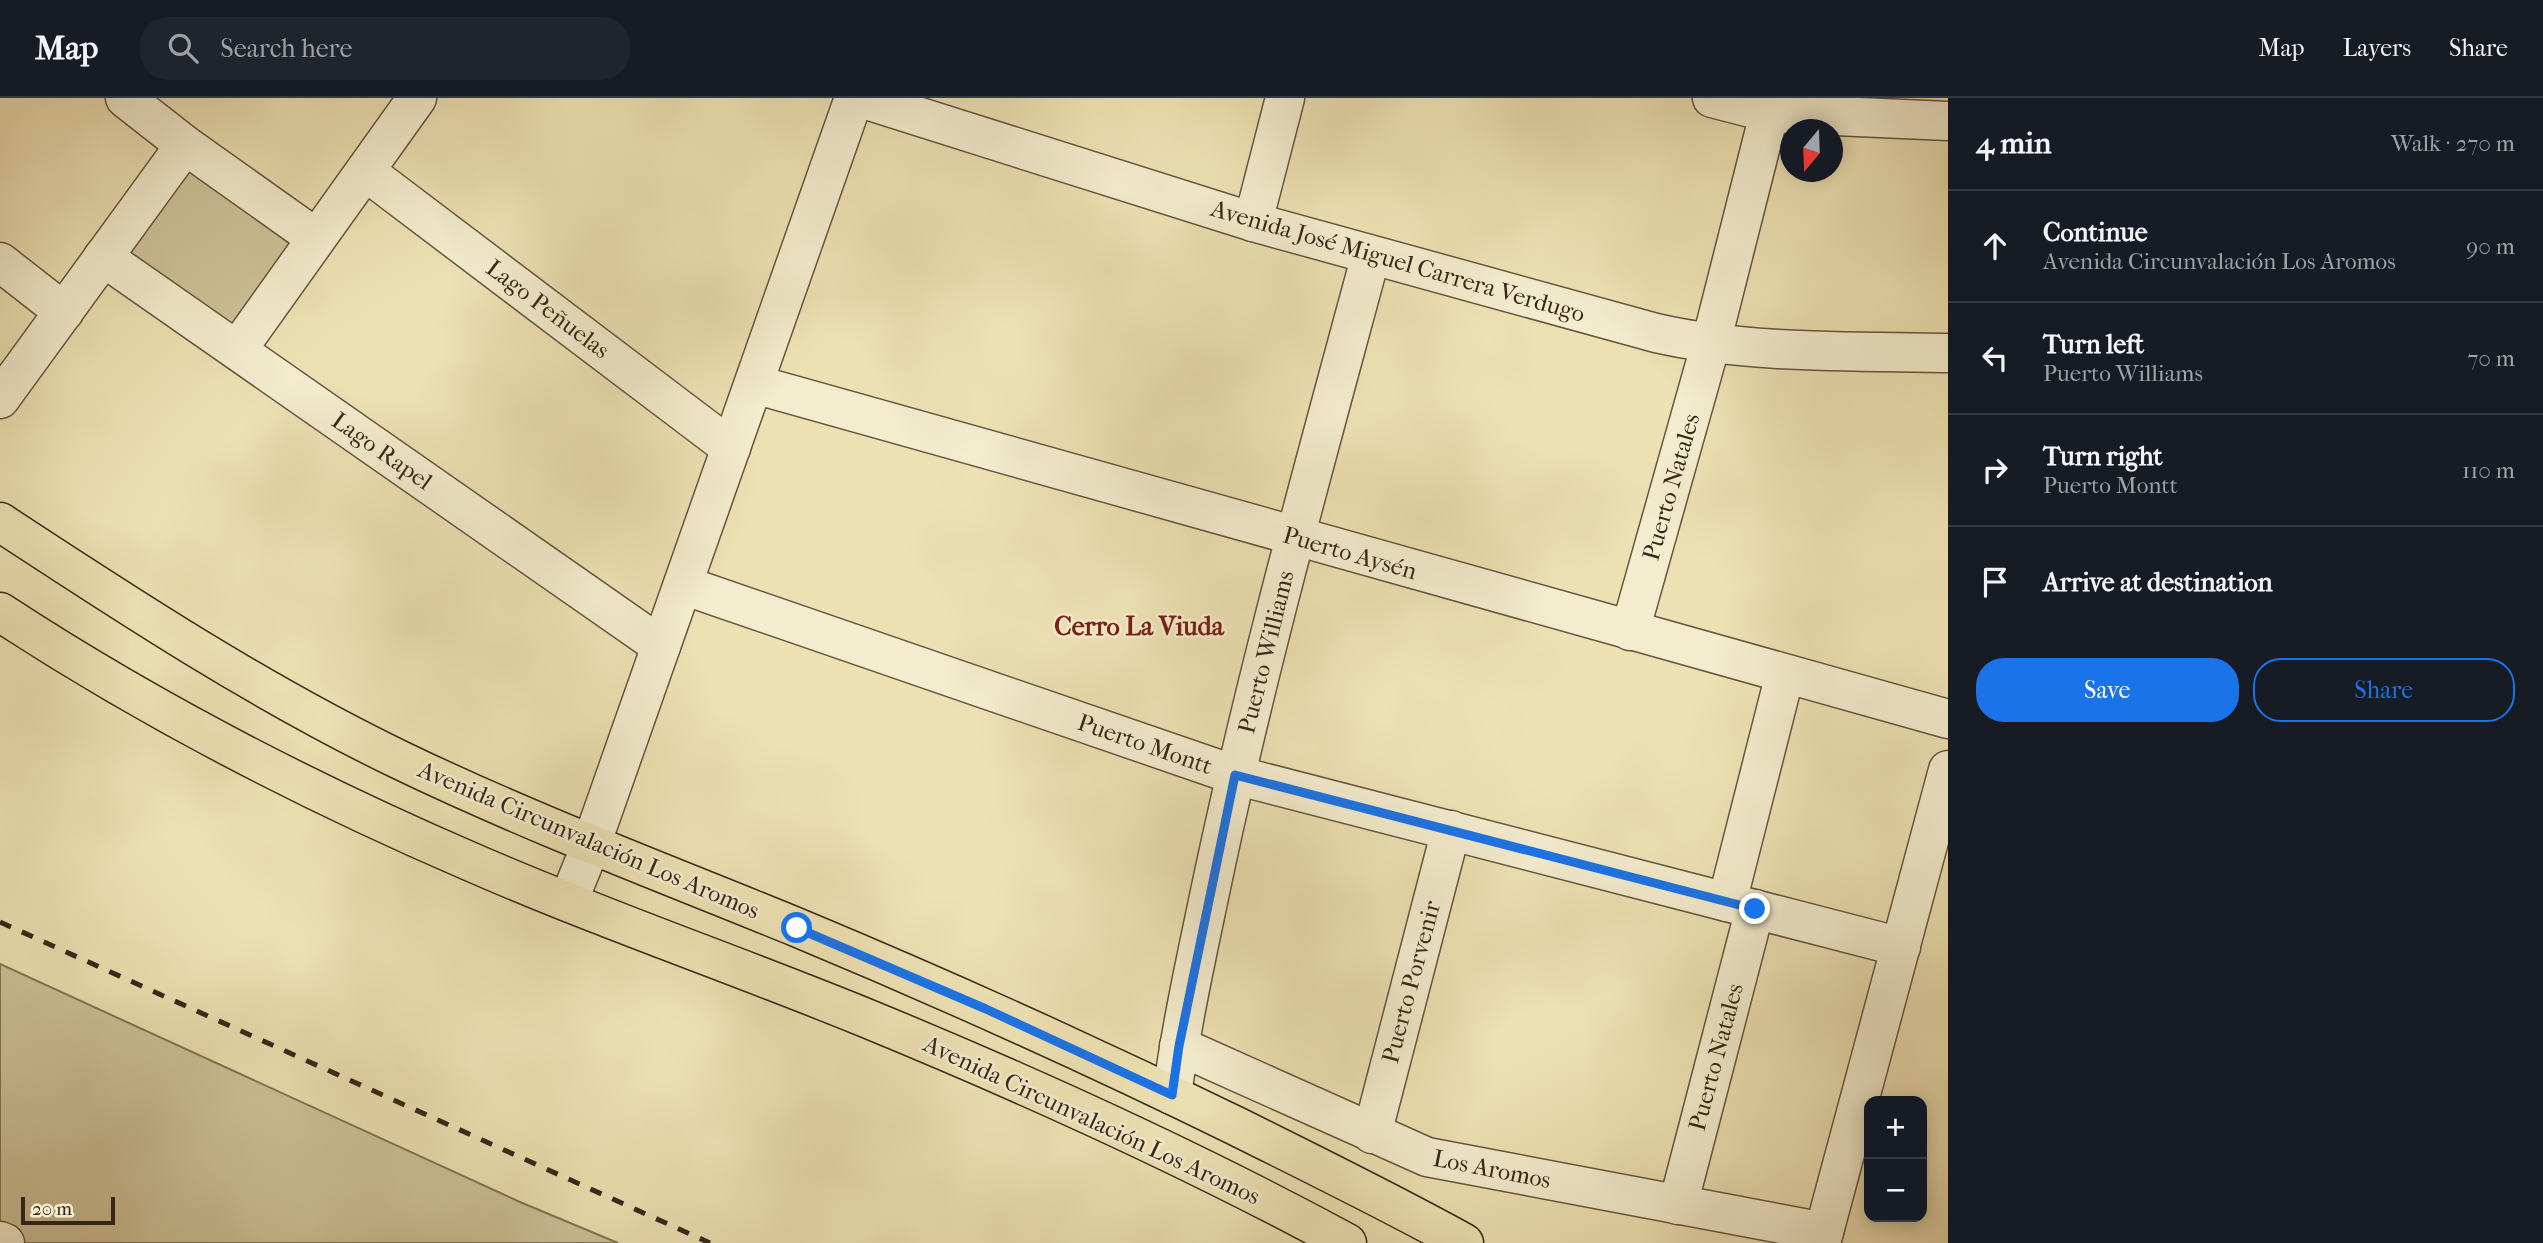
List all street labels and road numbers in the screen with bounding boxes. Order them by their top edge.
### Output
street label: Avenida José Miguel Carrera Verdugo [1207,194,1588,328]
street label: Lago Peñuelas [481,254,615,365]
street label: Lago Rapel [326,406,438,496]
street label: Puerto Natales [1637,410,1705,564]
street label: Puerto Aysén [1280,521,1420,585]
street label: Puerto Williams [1232,568,1300,736]
street label: Puerto Montt [1074,708,1216,780]
street label: Avenida Circunvalación Los Aromos [413,755,764,925]
street label: Puerto Porvenir [1376,897,1446,1066]
street label: Puerto Natales [1683,980,1749,1134]
street label: Avenida Circunvalación Los Aromos [918,1029,1265,1211]
street label: Los Aromos [1431,1144,1553,1194]

